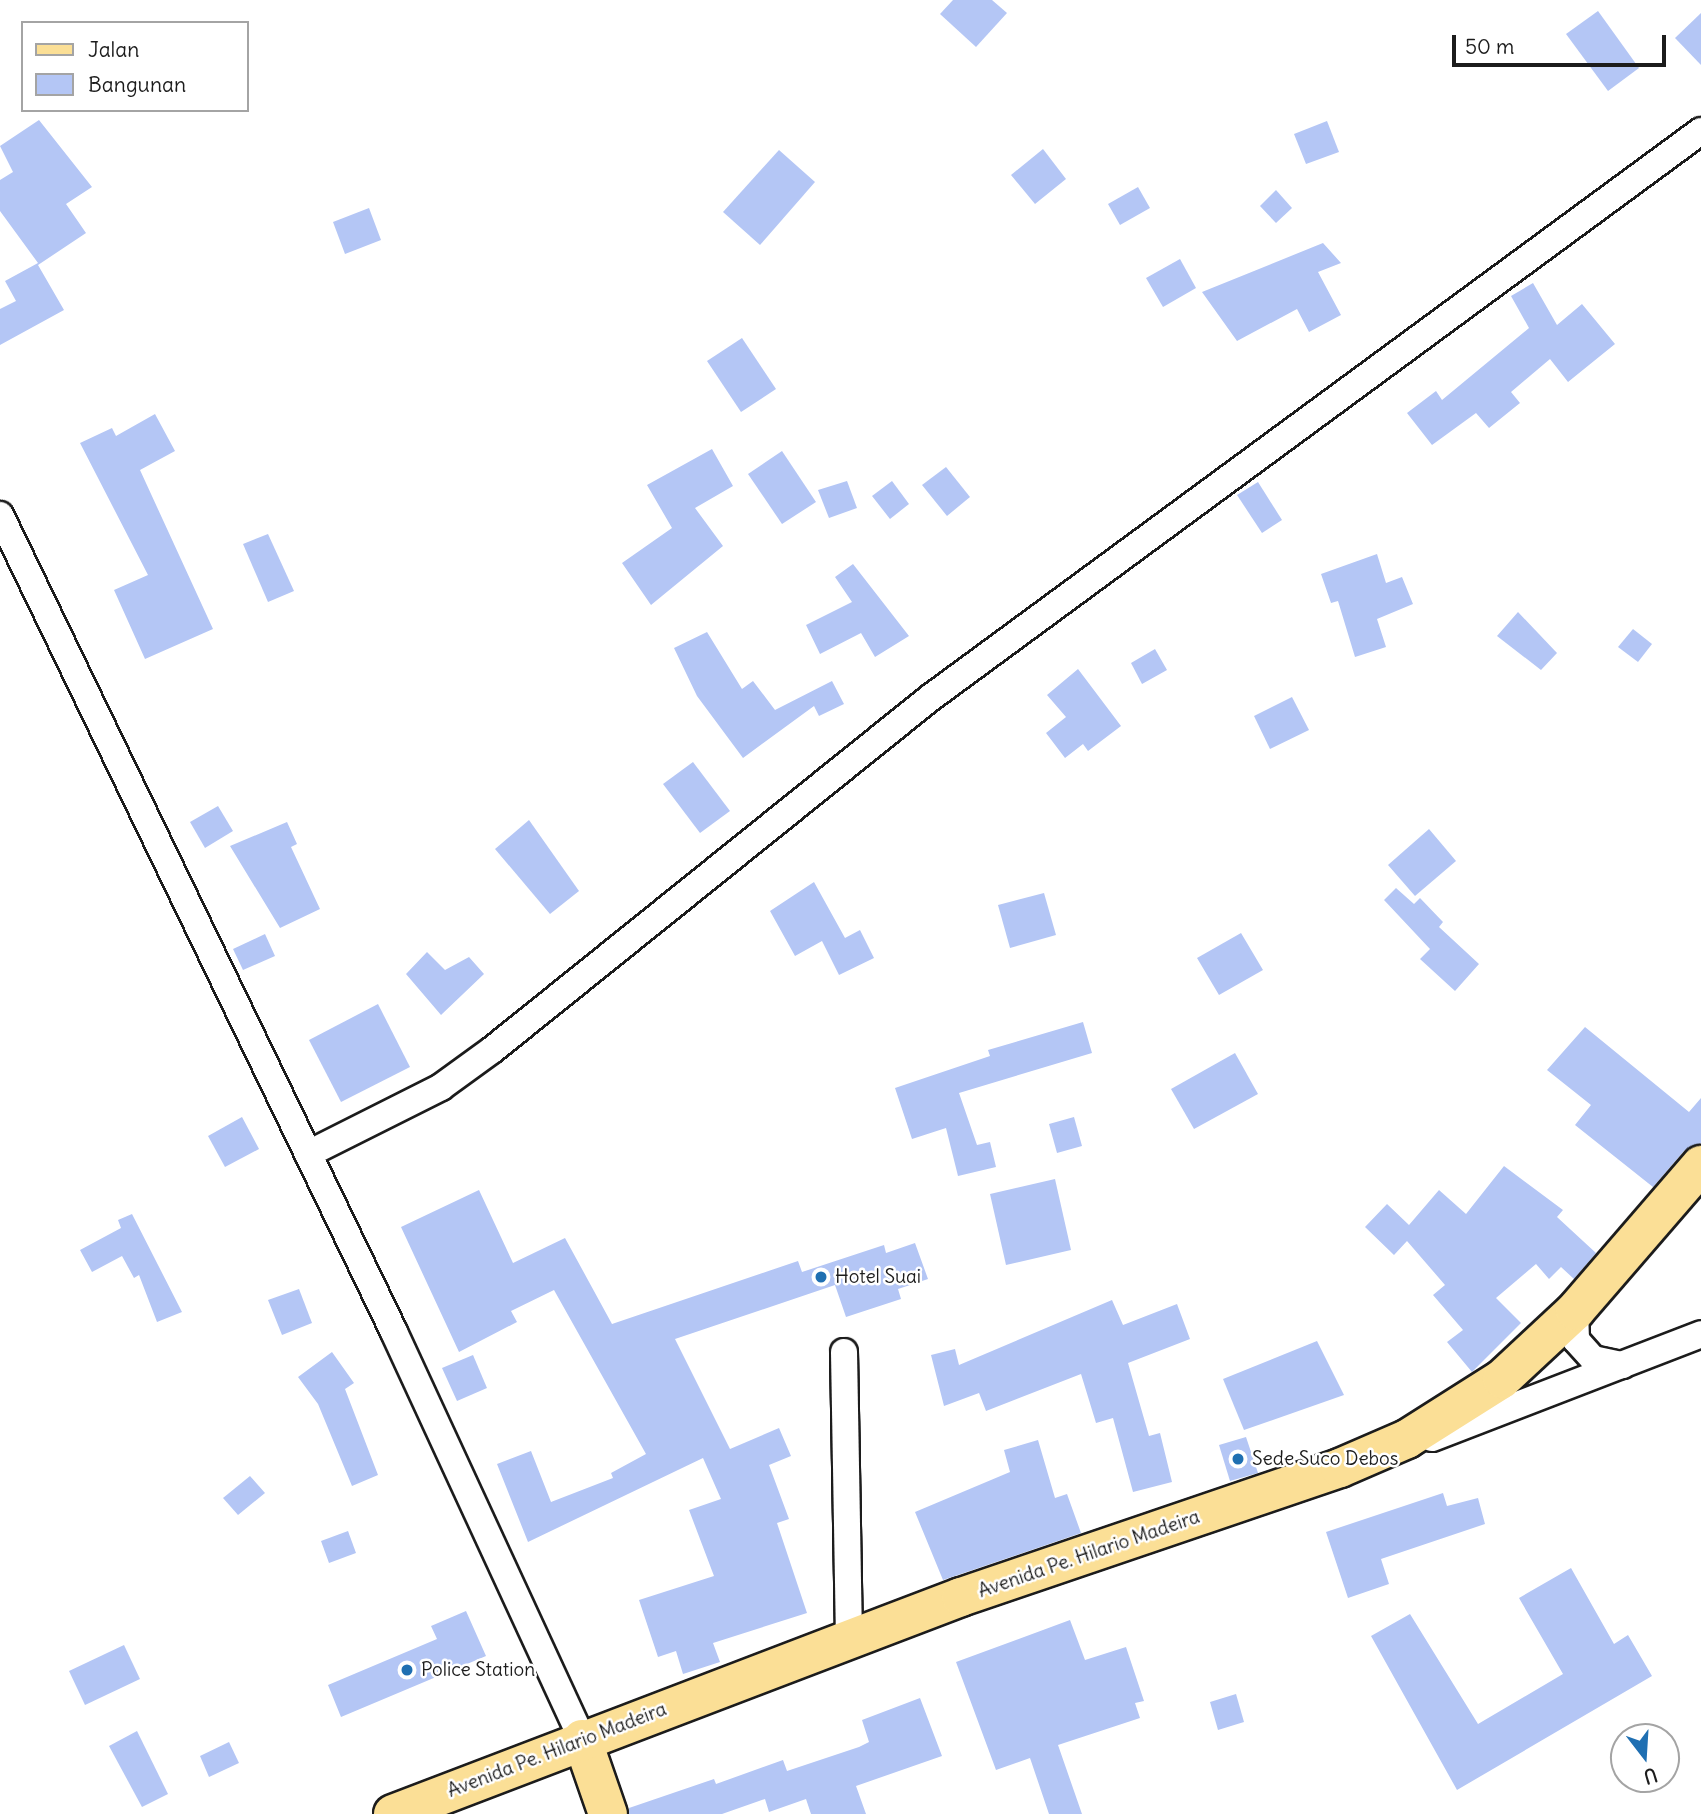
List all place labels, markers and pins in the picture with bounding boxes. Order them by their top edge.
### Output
place label: Hotel Suai [835,1266,921,1288]
marker: Hotel Suai [813,1269,829,1285]
place label: Sede Suco Debos [1252,1448,1398,1470]
marker: Sede Suco Debos [1230,1451,1246,1467]
place label: Police Station [421,1659,535,1681]
marker: Police Station [399,1662,415,1678]

